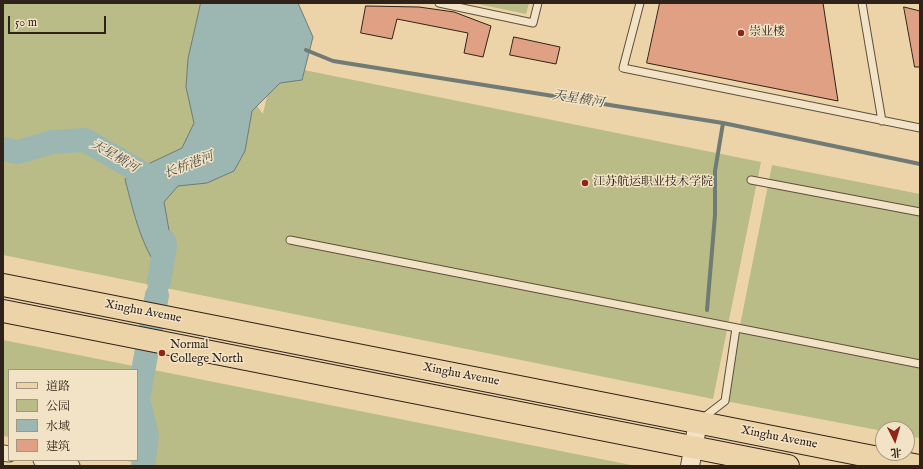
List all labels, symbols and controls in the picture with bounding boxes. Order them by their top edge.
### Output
scale bar [10,8,108,34]
text: 50 m [15,15,37,30]
place label: 崇业楼 [749,26,785,40]
marker: 崇业楼 [736,28,746,38]
water label: 天星横河 [551,88,605,112]
water label: 天星横河 [88,137,140,177]
water label: 长桥港河 [162,149,216,183]
place label: 江苏航运职业技术学院 [593,176,713,190]
marker: 江苏航运职业技术学院 [580,178,590,188]
street label: Xinghu Avenue [104,298,182,326]
place label: Normal College North [170,339,243,367]
marker: Normal College North [157,348,167,358]
street label: Xinghu Avenue [422,361,500,389]
legend [8,369,138,461]
text: 道路 [46,379,70,394]
text: 公园 [46,399,70,414]
text: 水域 [46,419,70,434]
north arrow [875,421,915,461]
street label: Xinghu Avenue [740,424,818,452]
text: 建筑 [46,439,70,454]
text: 北 [890,445,902,459]

